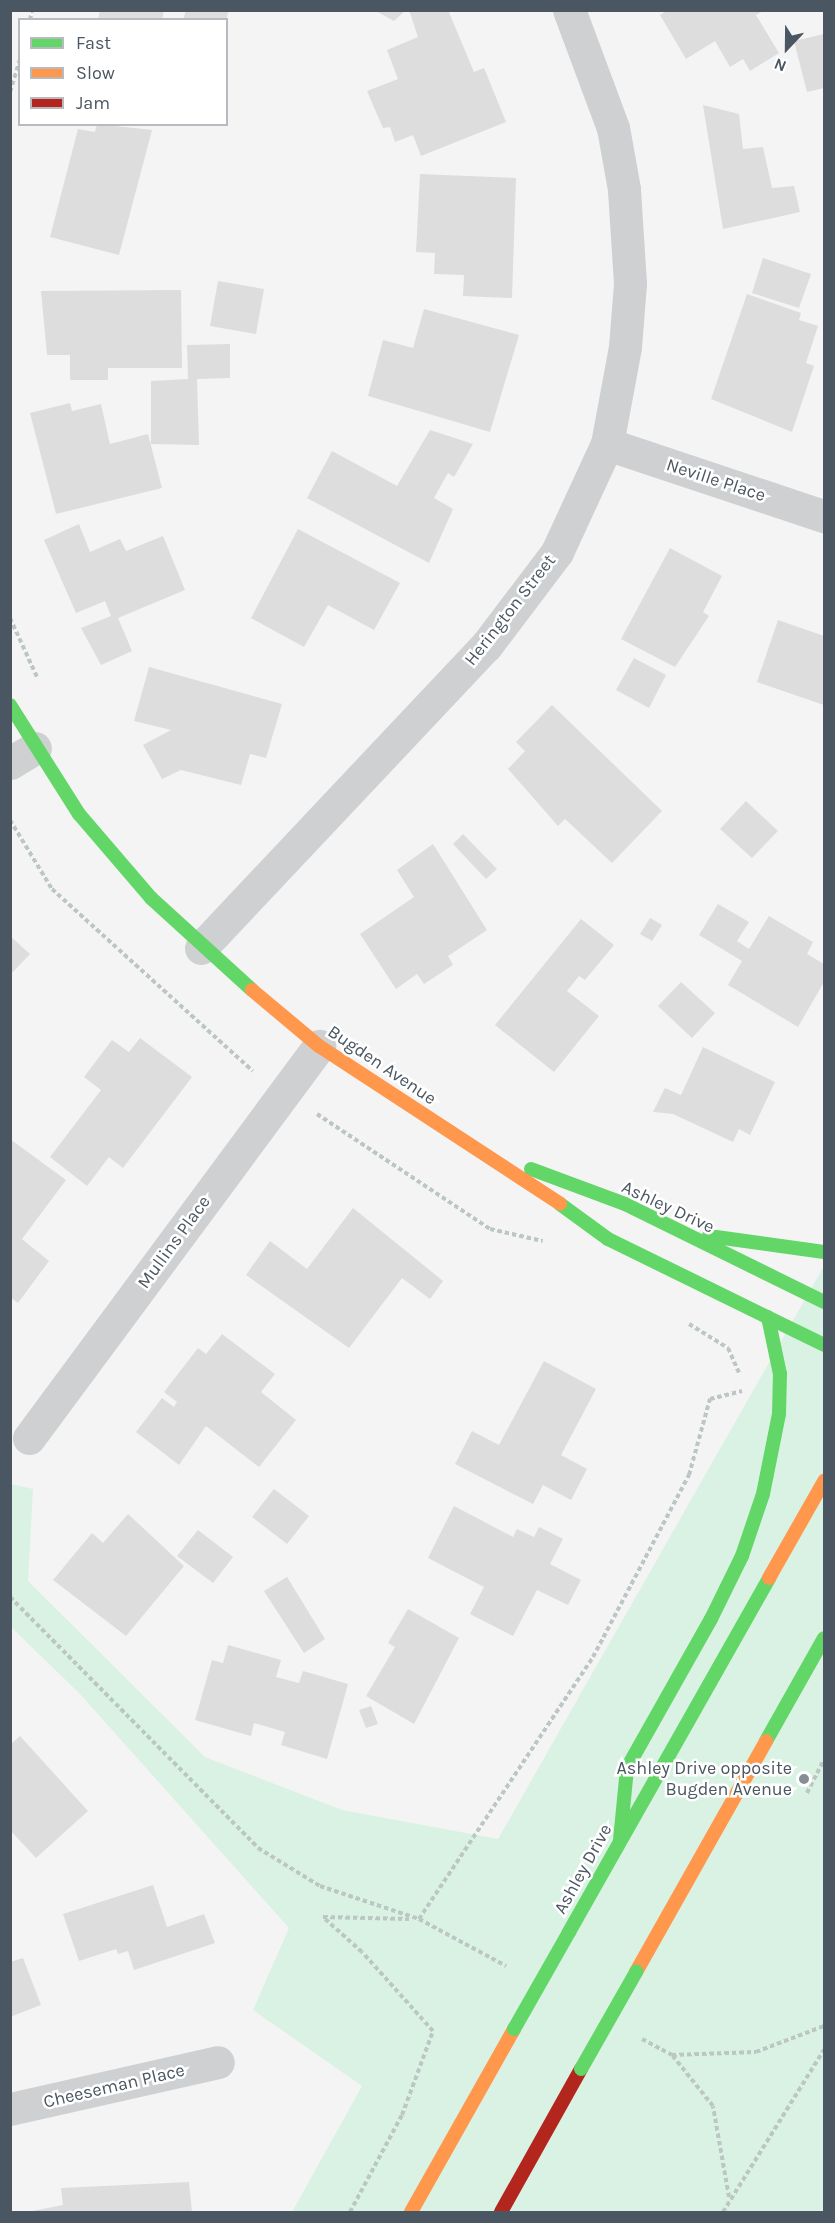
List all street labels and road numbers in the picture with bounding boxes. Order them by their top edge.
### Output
street label: Neville Place [664,454,768,506]
street label: Herington Street [460,550,560,670]
street label: Bugden Avenue [324,1021,440,1109]
street label: Ashley Drive [618,1176,718,1238]
street label: Mullins Place [133,1191,215,1293]
street label: Ashley Drive [549,1820,617,1918]
street label: Cheeseman Place [41,2059,187,2113]

